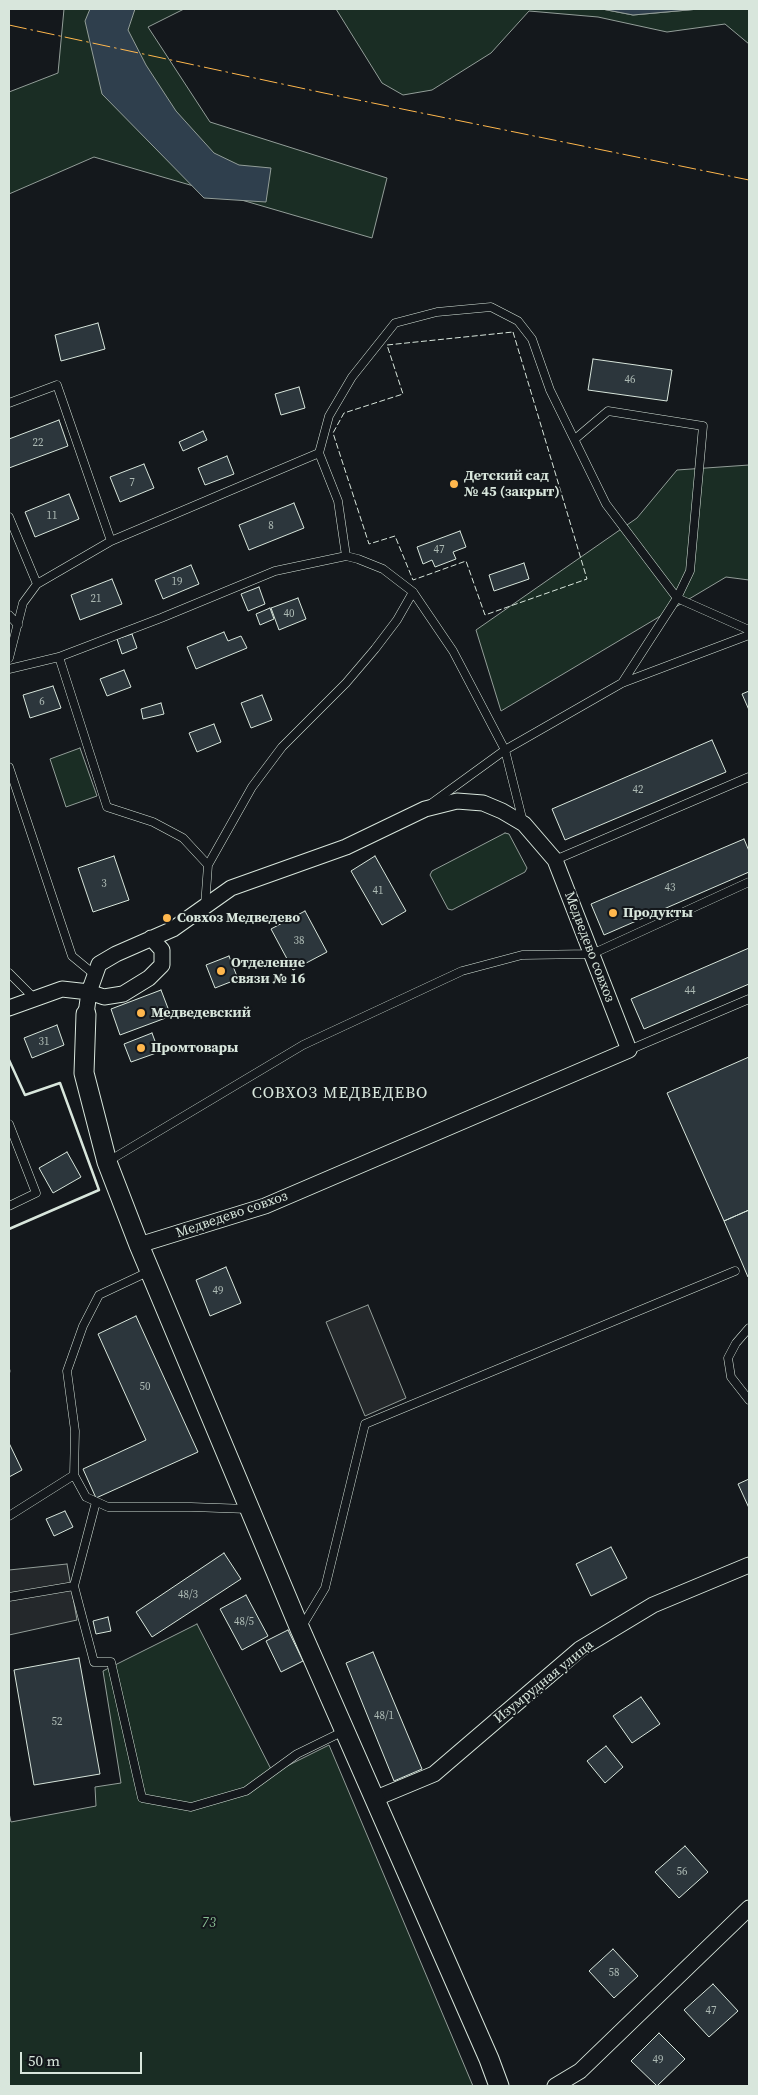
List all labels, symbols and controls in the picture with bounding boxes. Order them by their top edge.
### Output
house number: 46 [625,373,635,387]
house number: 22 [33,436,43,450]
place label: Детский сад № 45 (закрыт) [464,468,560,501]
house number: 7 [129,476,135,490]
marker: Детский сад № 45 (закрыт) [448,478,460,490]
house number: 11 [47,509,57,523]
house number: 8 [268,519,274,533]
house number: 47 [434,543,444,557]
house number: 19 [172,575,182,589]
house number: 21 [91,592,101,606]
house number: 40 [284,607,294,621]
house number: 6 [39,695,45,709]
house number: 42 [633,783,643,797]
house number: 3 [101,877,107,891]
house number: 43 [665,881,675,895]
house number: 41 [373,884,383,898]
street label: Медведево совхоз [560,889,618,1005]
place label: Продукты [623,905,693,921]
marker: Продукты [607,907,619,919]
place label: Совхоз Медведево [177,910,300,926]
marker: Совхоз Медведево [161,912,173,924]
house number: 38 [294,934,304,948]
place label: Отделение связи № 16 [231,955,305,988]
marker: Отделение связи № 16 [215,965,227,977]
house number: 44 [685,984,695,998]
place label: Медведевский [151,1005,251,1021]
marker: Медведевский [135,1007,147,1019]
house number: 31 [39,1035,49,1049]
place label: Промтовары [151,1040,238,1056]
marker: Промтовары [135,1042,147,1054]
district label: СОВХОЗ МЕДВЕДЕВО [250,1084,430,1104]
street label: Медведево совхоз [174,1188,290,1242]
house number: 49 [213,1284,223,1298]
house number: 50 [140,1380,150,1394]
house number: 48/3 [178,1588,198,1602]
house number: 48/5 [234,1615,254,1629]
street label: Изумрудная улица [491,1637,597,1727]
house number: 48/1 [374,1709,394,1723]
house number: 52 [52,1715,62,1729]
house number: 56 [677,1865,687,1879]
park label: 73 [202,1915,216,1931]
house number: 58 [609,1966,619,1980]
house number: 47 [706,2004,716,2018]
scale bar [22,2042,145,2074]
text: 50 m [28,2050,60,2071]
house number: 49 [653,2053,663,2067]

